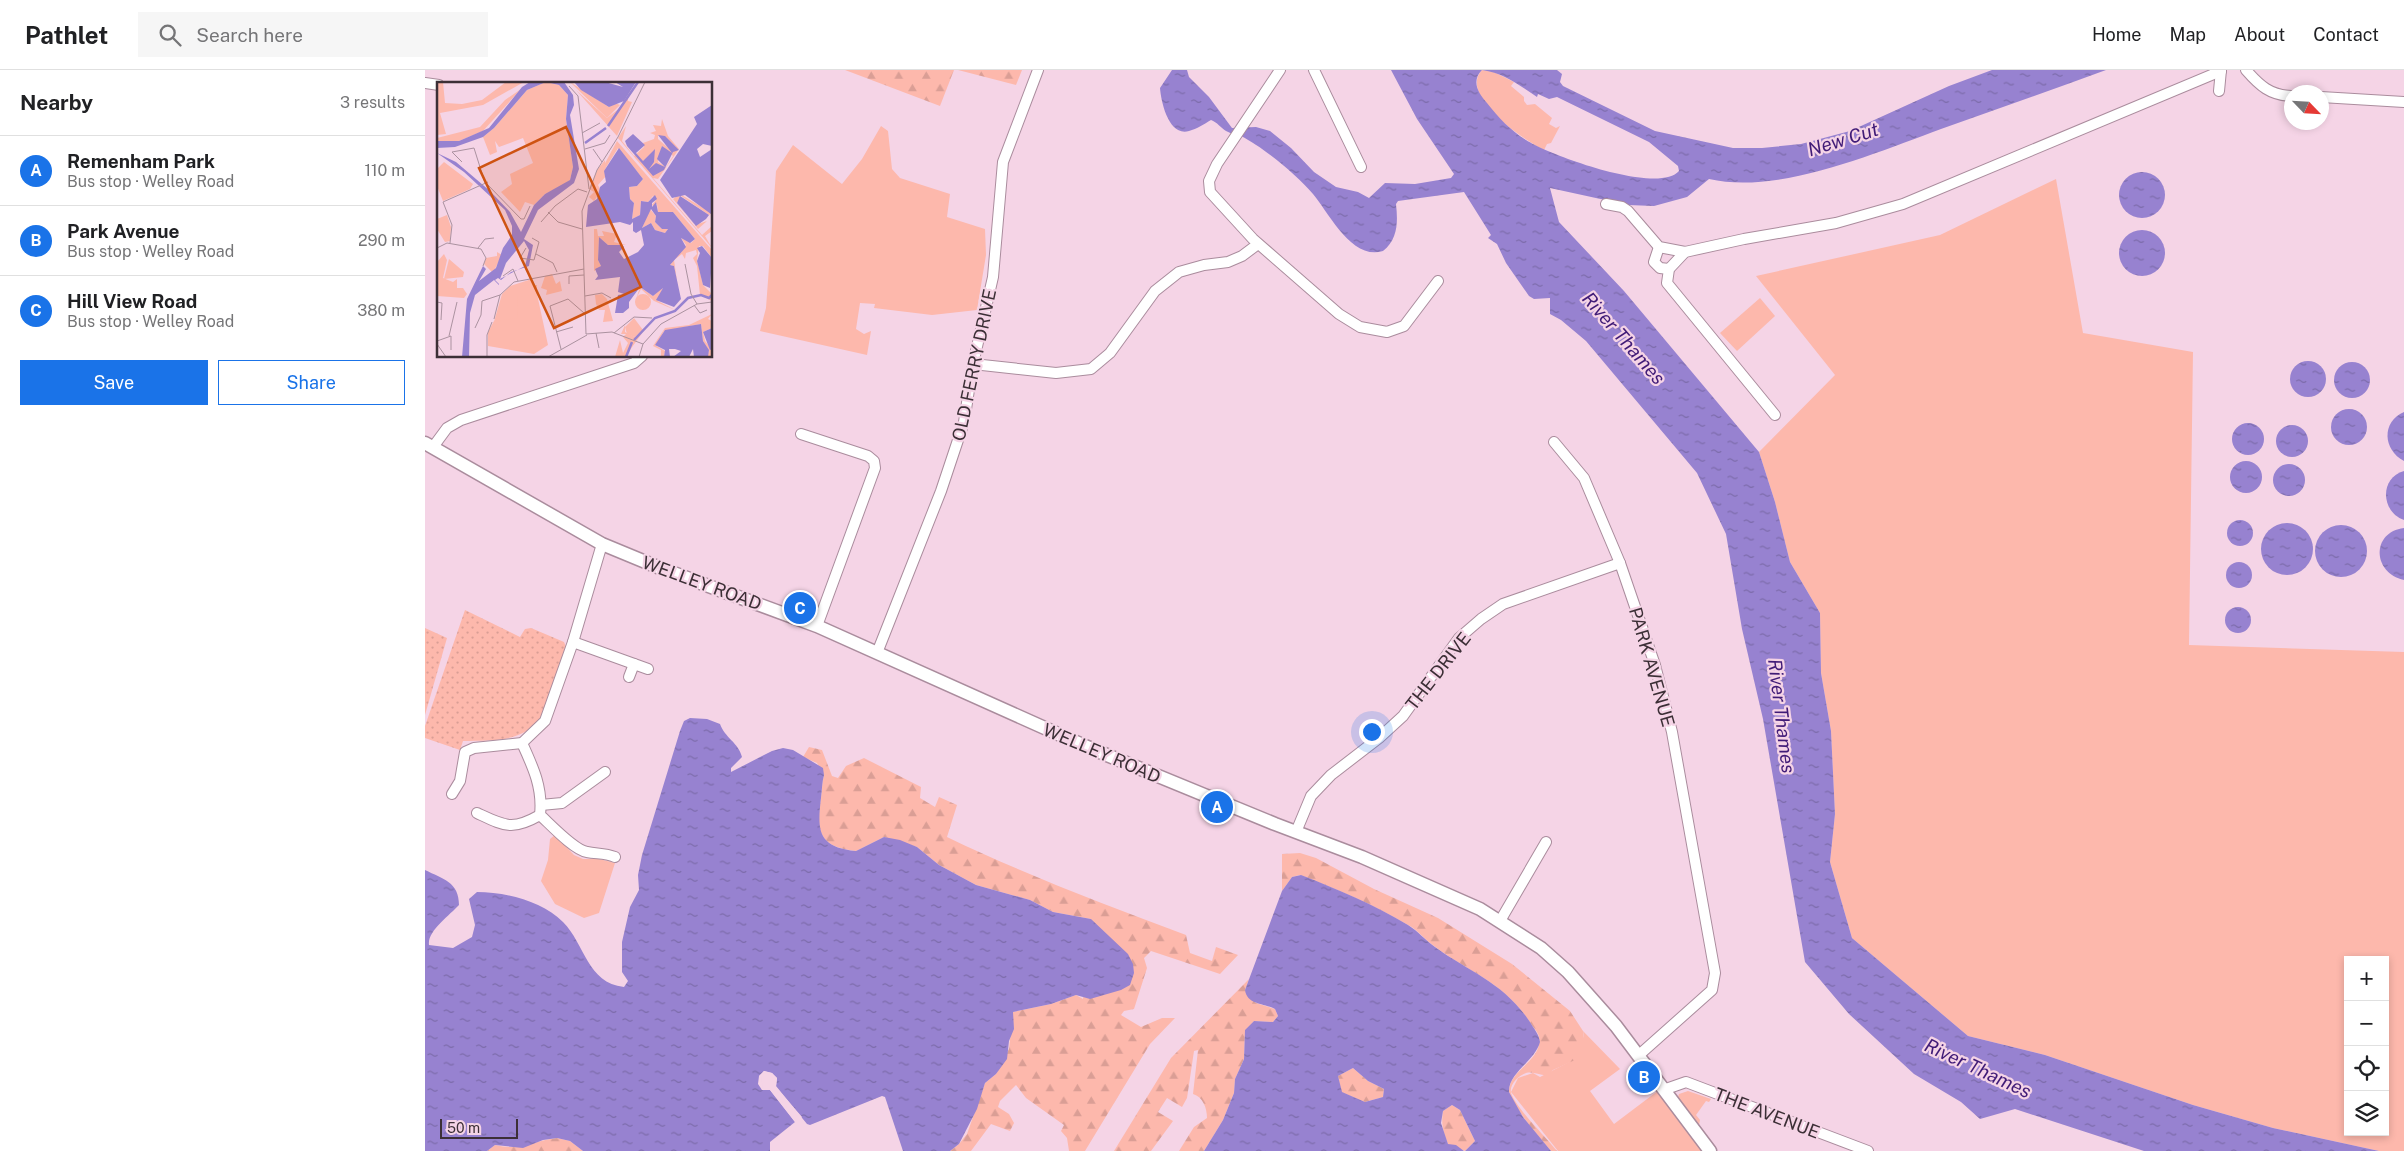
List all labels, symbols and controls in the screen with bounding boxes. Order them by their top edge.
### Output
search box [138,12,488,57]
text: Pathlet [25,21,108,49]
icon: search [156,21,184,49]
text: Search here [196,24,303,46]
text: Home [2092,24,2142,45]
text: Map [2170,24,2206,45]
text: About [2234,24,2285,45]
text: Contact [2313,24,2379,45]
inset map [437,82,713,358]
north arrow [2284,85,2329,130]
text: Nearby [20,90,93,115]
text: 3 results [340,93,405,112]
water label: New Cut [1805,118,1881,160]
text: Remenham Park [67,150,215,172]
text: A [30,161,42,180]
text: 110 m [364,161,405,180]
text: Bus stop · Welley Road [67,172,234,191]
text: Park Avenue [67,220,180,242]
text: B [31,231,41,250]
text: 290 m [358,231,405,250]
text: Bus stop · Welley Road [67,242,234,261]
street label: OLD FERRY DRIVE [948,287,1000,443]
water label: River Thames [1578,287,1670,389]
text: Hill View Road [67,290,197,312]
text: C [30,301,42,320]
text: 380 m [357,301,405,320]
text: Bus stop · Welley Road [67,312,234,331]
button: Save [20,360,208,405]
button: Share [218,360,405,405]
street label: WELLEY ROAD [639,552,765,614]
pin: C [784,589,816,627]
street label: PARK AVENUE [1625,605,1679,729]
street label: THE DRIVE [1401,628,1475,714]
water label: River Thames [1764,658,1800,774]
street label: WELLEY ROAD [1040,719,1164,787]
your location [1359,719,1385,745]
pin: A [1201,788,1233,826]
map controls [2344,956,2389,1136]
button: + [2344,956,2389,1001]
button: − [2344,1001,2389,1046]
water label: River Thames [1921,1034,2035,1102]
button: locate [2344,1046,2389,1091]
pin: B [1628,1058,1660,1096]
street label: THE AVENUE [1711,1083,1823,1143]
button: layers [2344,1091,2389,1136]
scale bar [440,1116,517,1139]
text: 50 m [447,1120,480,1136]

